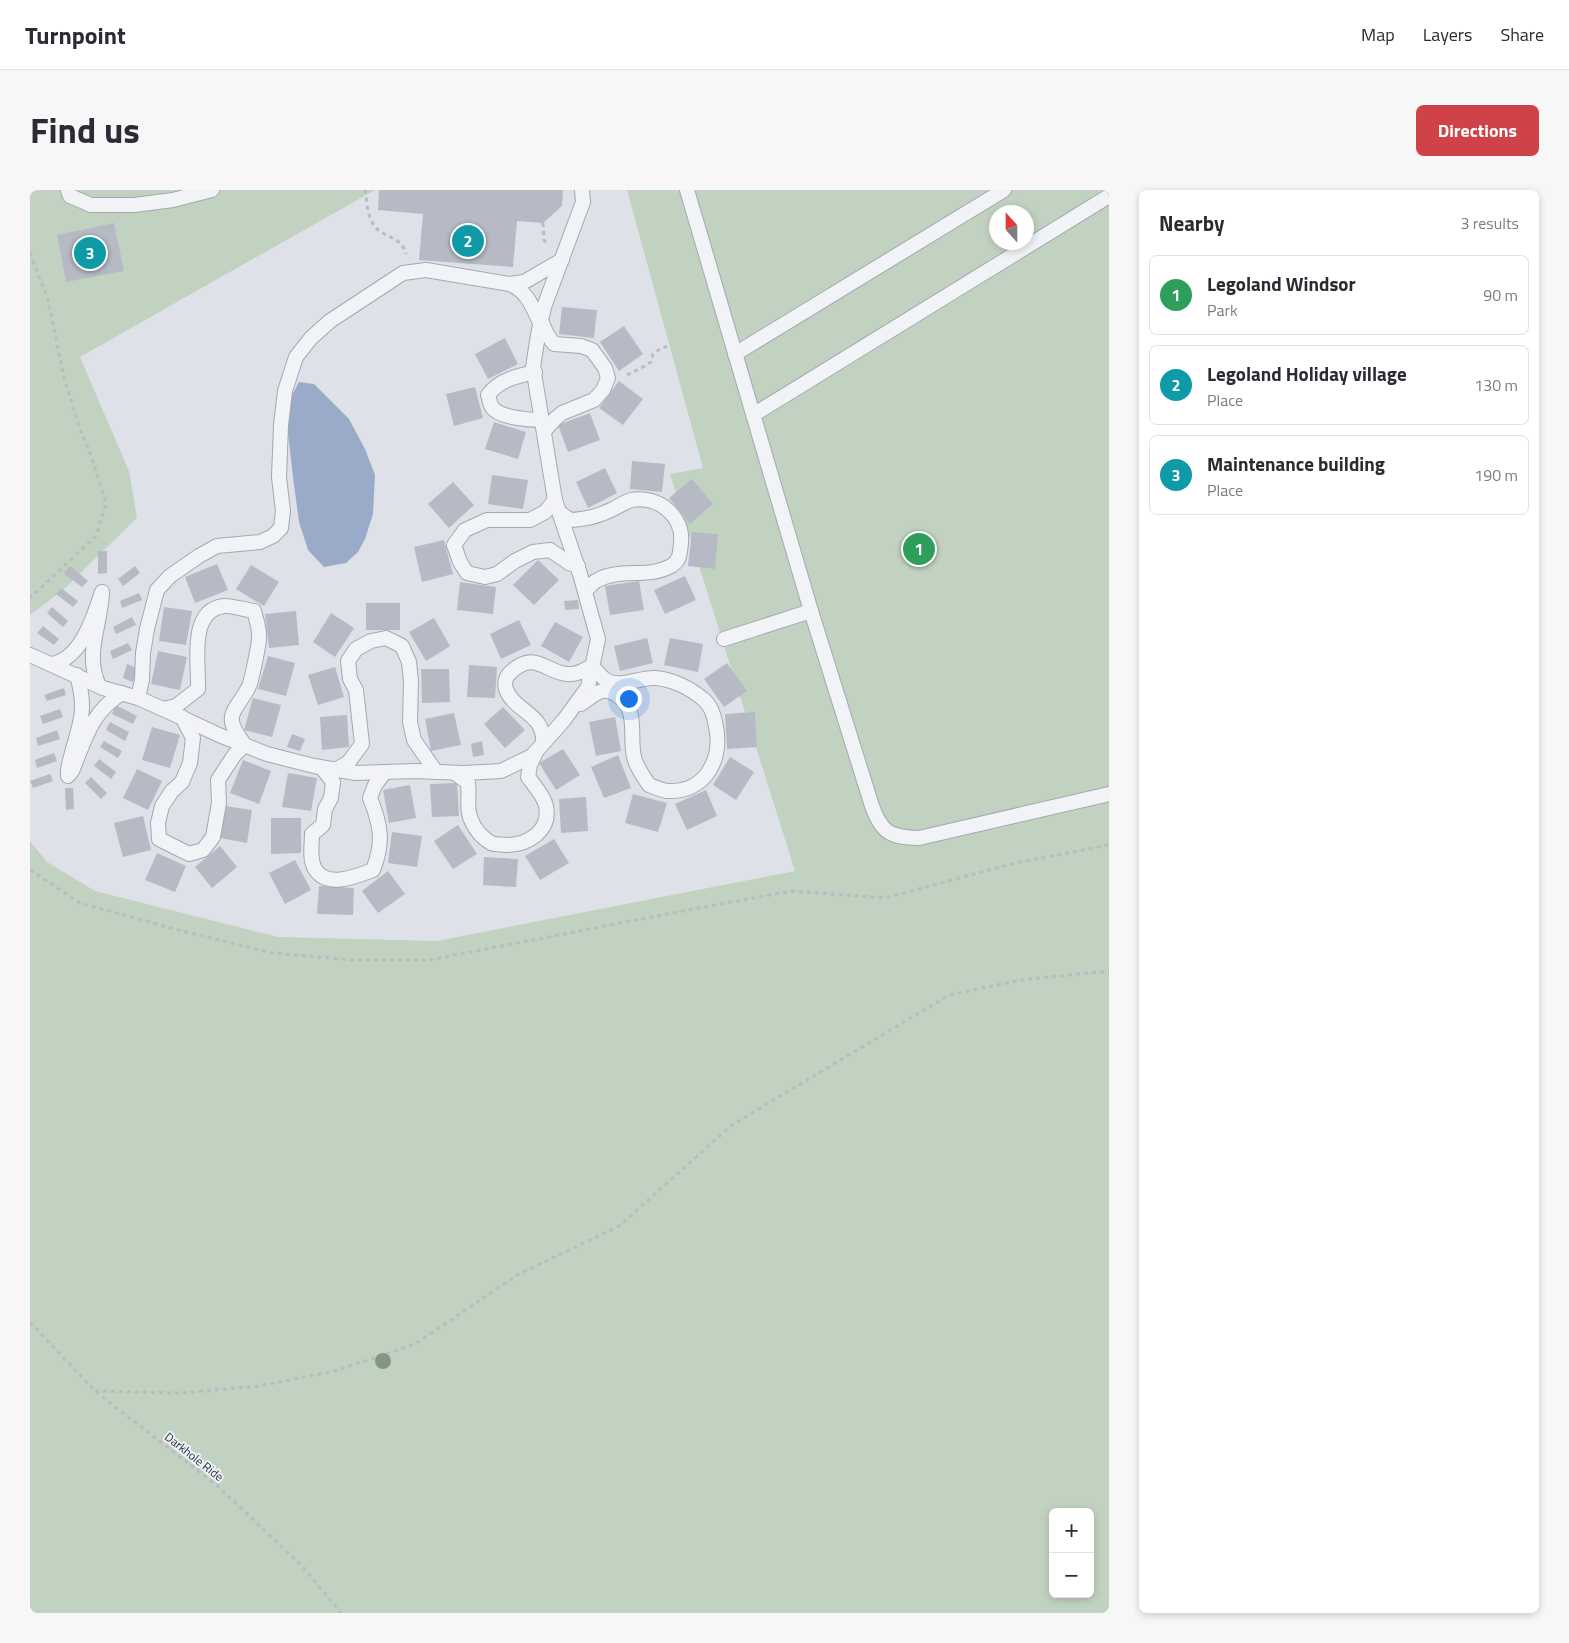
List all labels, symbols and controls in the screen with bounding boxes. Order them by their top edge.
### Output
text: Turnpoint [25,17,126,53]
text: Map [1361,21,1395,48]
text: Layers [1423,21,1472,48]
text: Share [1500,21,1544,48]
text: Find us [30,103,140,157]
button: Directions [1416,105,1539,156]
north arrow [989,205,1034,250]
text: Nearby [1159,207,1224,239]
text: 3 results [1460,211,1519,235]
pin: 2 [452,222,484,260]
pin: 3 [74,234,106,272]
text: Legoland Windsor [1207,269,1356,298]
text: 1 [1172,283,1180,307]
text: 90 m [1483,283,1518,307]
text: Park [1207,298,1238,322]
text: Legoland Holiday village [1207,359,1407,388]
text: 2 [1172,373,1180,397]
text: 130 m [1474,373,1518,397]
text: Place [1207,388,1243,412]
text: Maintenance building [1207,449,1385,478]
text: 3 [1172,463,1180,487]
text: 190 m [1474,463,1518,487]
text: Place [1207,478,1243,502]
pin: 1 [903,530,935,568]
your location [616,686,642,712]
street label: Darkhole Ride [161,1427,228,1486]
map controls [1049,1508,1094,1598]
button: + [1049,1508,1094,1553]
button: − [1049,1553,1094,1598]

